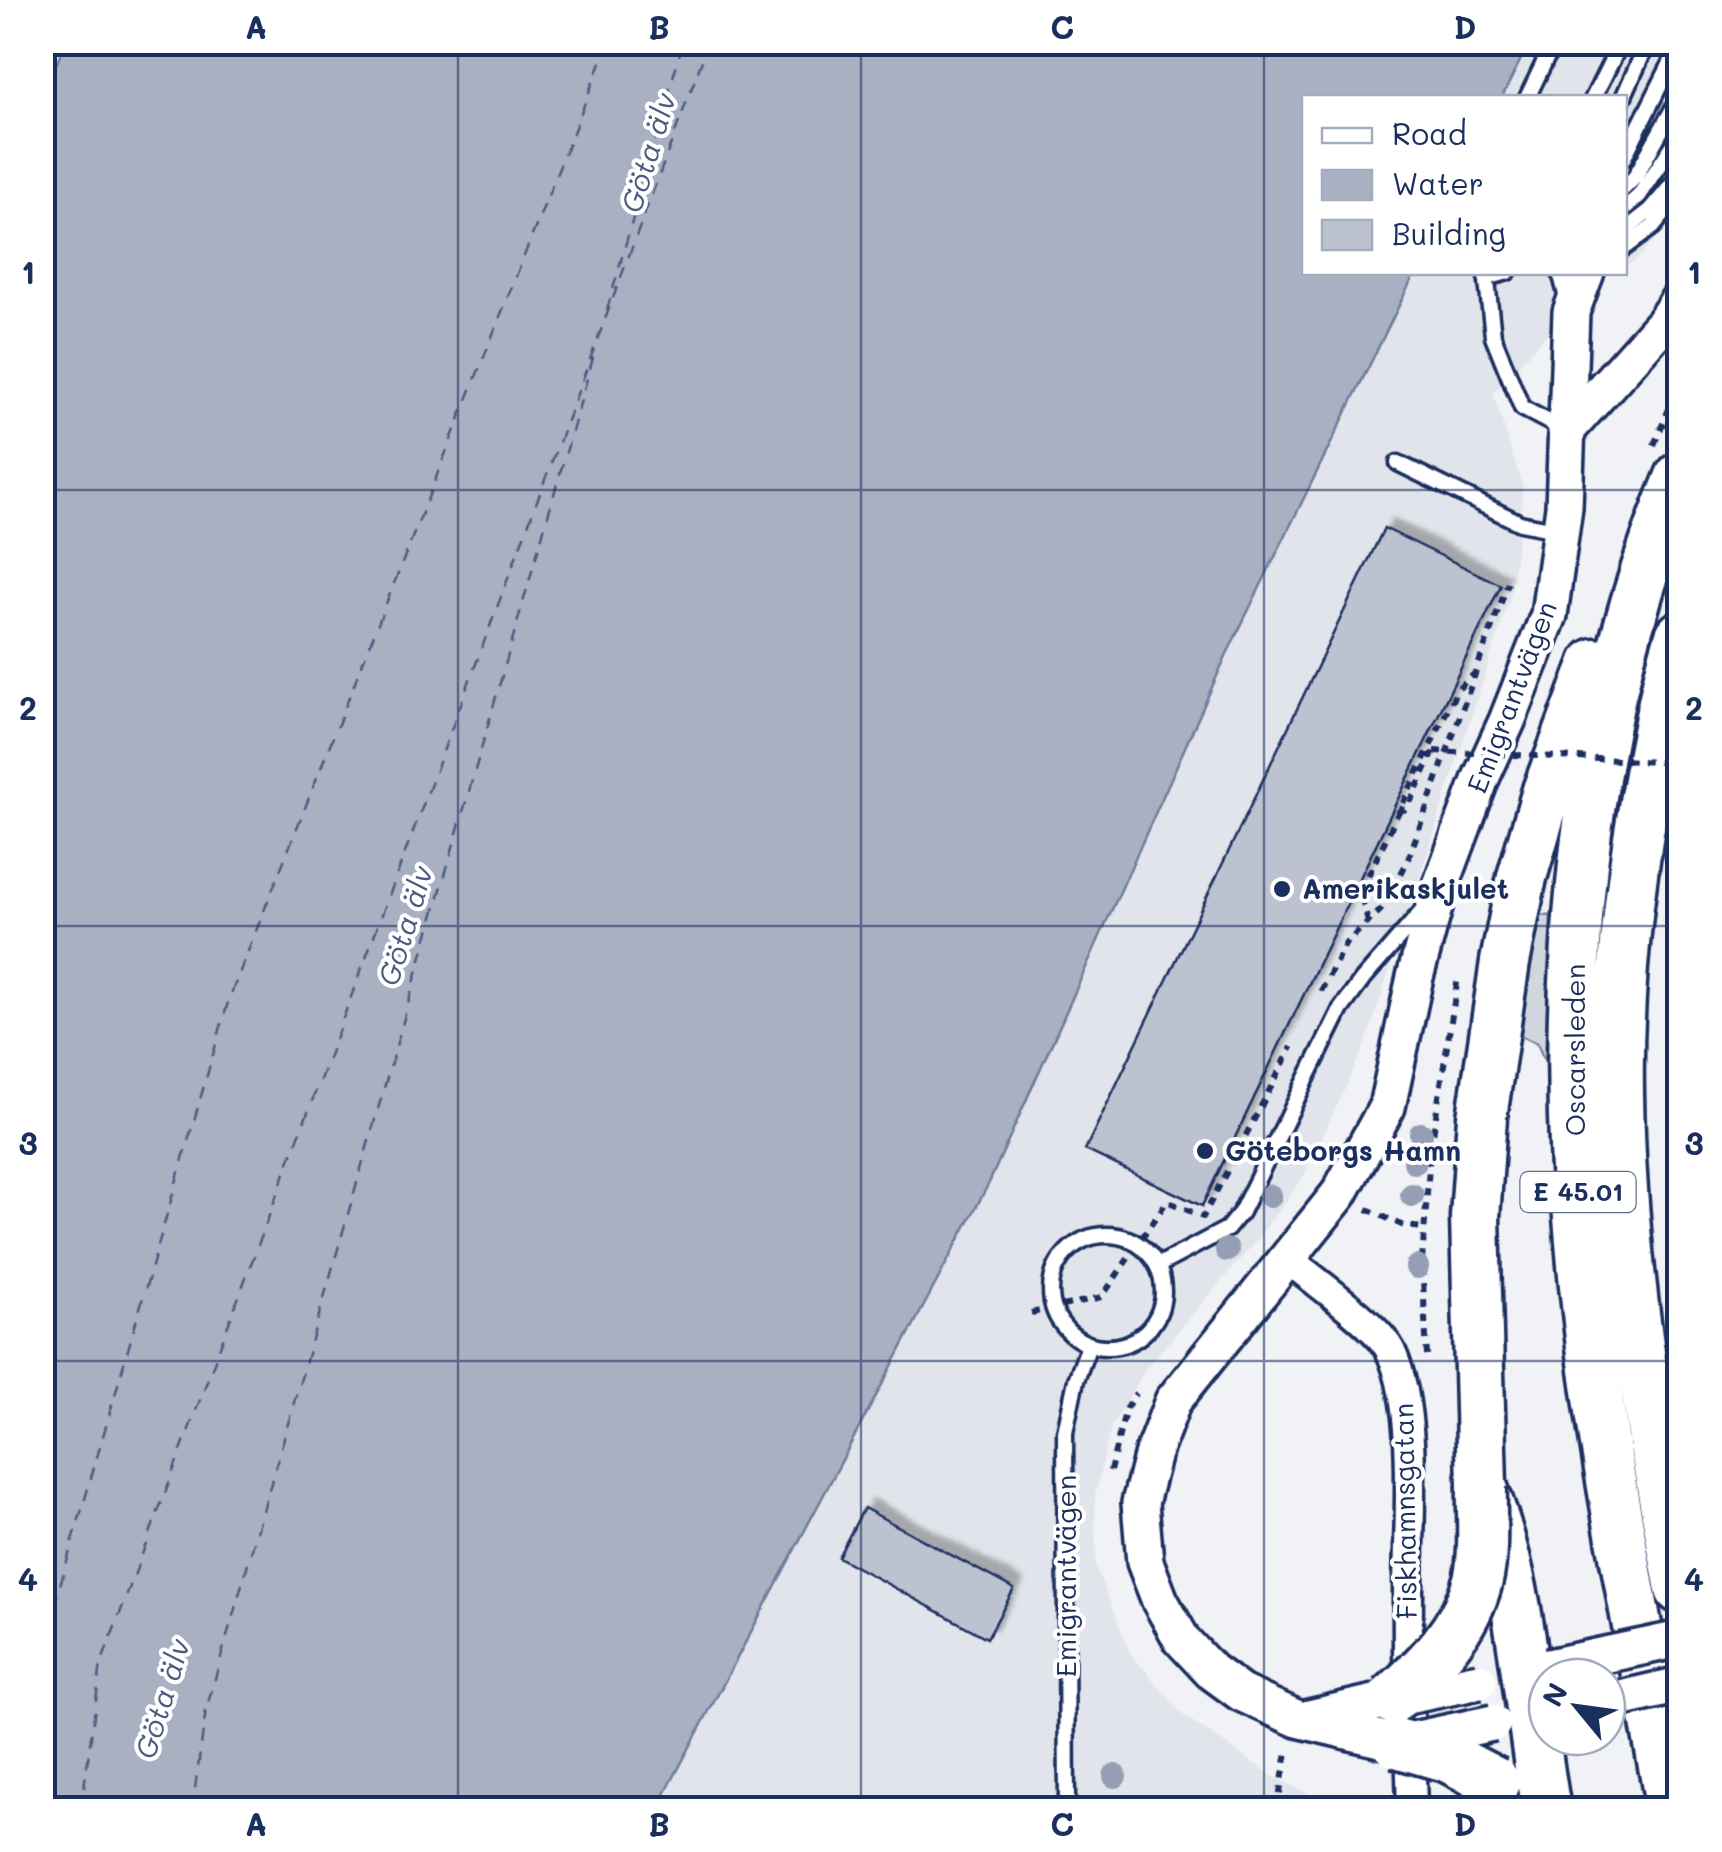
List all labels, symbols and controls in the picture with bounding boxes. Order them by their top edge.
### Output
text: A [245,5,267,47]
text: B [648,5,670,47]
text: C [1050,5,1074,47]
text: D [1454,5,1476,47]
water label: Göta älv [610,87,684,217]
legend [1302,95,1627,275]
text: Road [1392,113,1467,153]
text: Water [1392,163,1484,203]
text: Building [1392,213,1506,253]
text: 1 [21,250,35,292]
text: 1 [1687,250,1701,292]
street label: Emigrantvägen [1458,596,1564,798]
text: 2 [19,686,37,728]
text: 2 [1685,686,1703,728]
water label: Göta älv [367,860,441,990]
place label: Amerikaskjulet [1302,870,1509,906]
marker: Amerikaskjulet [1271,878,1293,900]
street label: Oscarsleden [1556,964,1592,1136]
text: 3 [18,1121,38,1163]
text: 3 [1684,1121,1704,1163]
place label: Göteborgs Hamn [1225,1132,1461,1168]
marker: Göteborgs Hamn [1194,1140,1216,1162]
road number: E 45.01 [1520,1172,1636,1212]
street label: Fiskhamnsgatan [1384,1403,1424,1619]
street label: Emigrantvägen [1047,1475,1083,1677]
text: 4 [18,1557,38,1599]
text: 4 [1684,1557,1704,1599]
water label: Göta älv [124,1633,198,1763]
north arrow [1527,1657,1627,1757]
text: N [1533,1676,1575,1712]
text: A [245,1802,267,1844]
text: B [648,1802,670,1844]
text: C [1050,1802,1074,1844]
text: D [1454,1802,1476,1844]

